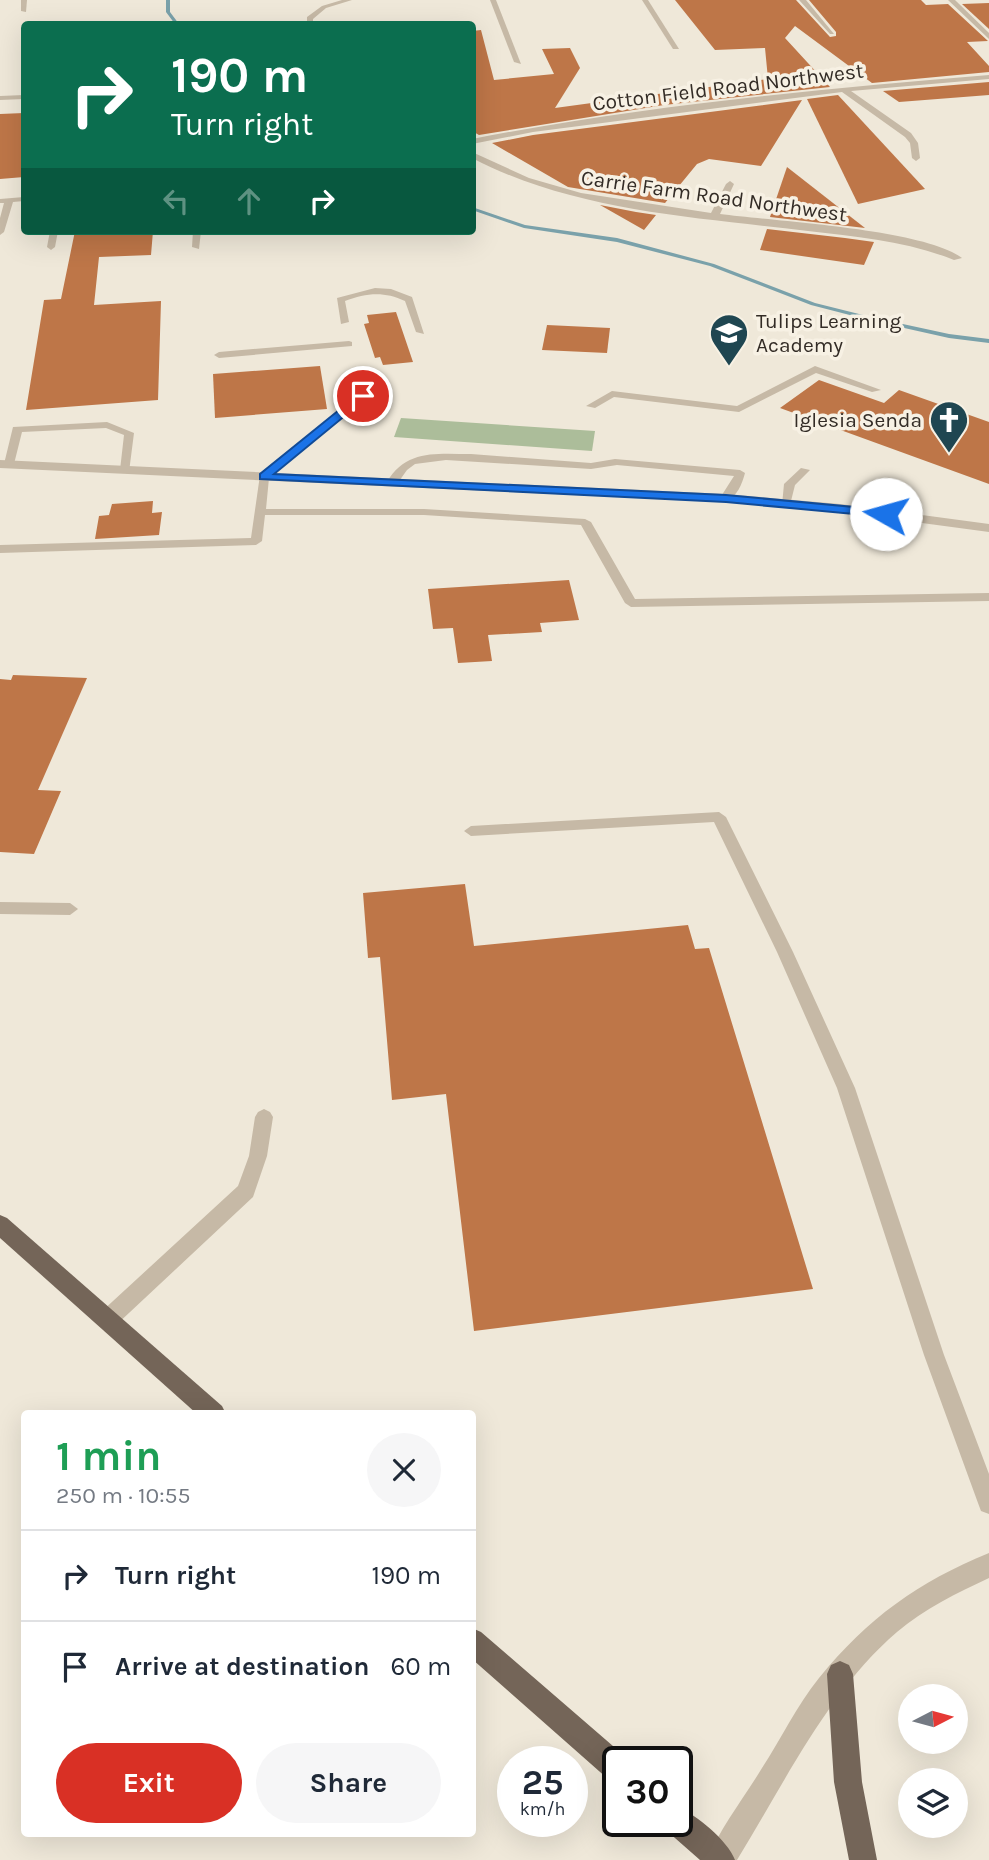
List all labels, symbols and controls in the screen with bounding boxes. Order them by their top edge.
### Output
text: 190 m [171,47,308,104]
icon: right [56,49,147,140]
street label: Cotton Field Road Northwest [591,58,865,116]
text: Turn right [171,106,313,143]
street label: Carrie Farm Road Northwest [580,165,849,227]
icon: left [157,182,195,220]
icon: ahead [230,182,268,220]
icon: right [303,182,341,220]
place label: Tulips Learning Academy [756,309,902,357]
school or university icon: Tulips Learning Academy [708,312,750,367]
pin [333,366,393,426]
icon: arrive [344,377,382,415]
church icon: Iglesia Senda [928,399,970,454]
place label: Iglesia Senda [794,408,922,432]
position arrow [849,477,923,551]
text: 1 min [56,1431,161,1481]
button: close [367,1433,441,1507]
text: 250 m · 10:55 [56,1482,191,1509]
icon: right [56,1557,94,1595]
text: Turn right [115,1560,236,1591]
text: 190 m [371,1560,441,1591]
icon: arrive [56,1648,94,1686]
text: Arrive at destination [115,1651,369,1682]
text: 60 m [390,1651,451,1682]
north arrow [898,1684,968,1754]
map controls [898,1684,968,1838]
button: Exit [56,1743,242,1823]
button: Share [256,1743,441,1823]
speed limit sign: 30 [602,1746,693,1837]
text: 25 [522,1762,563,1803]
button: layers [898,1768,968,1838]
text: km/h [520,1798,565,1820]

